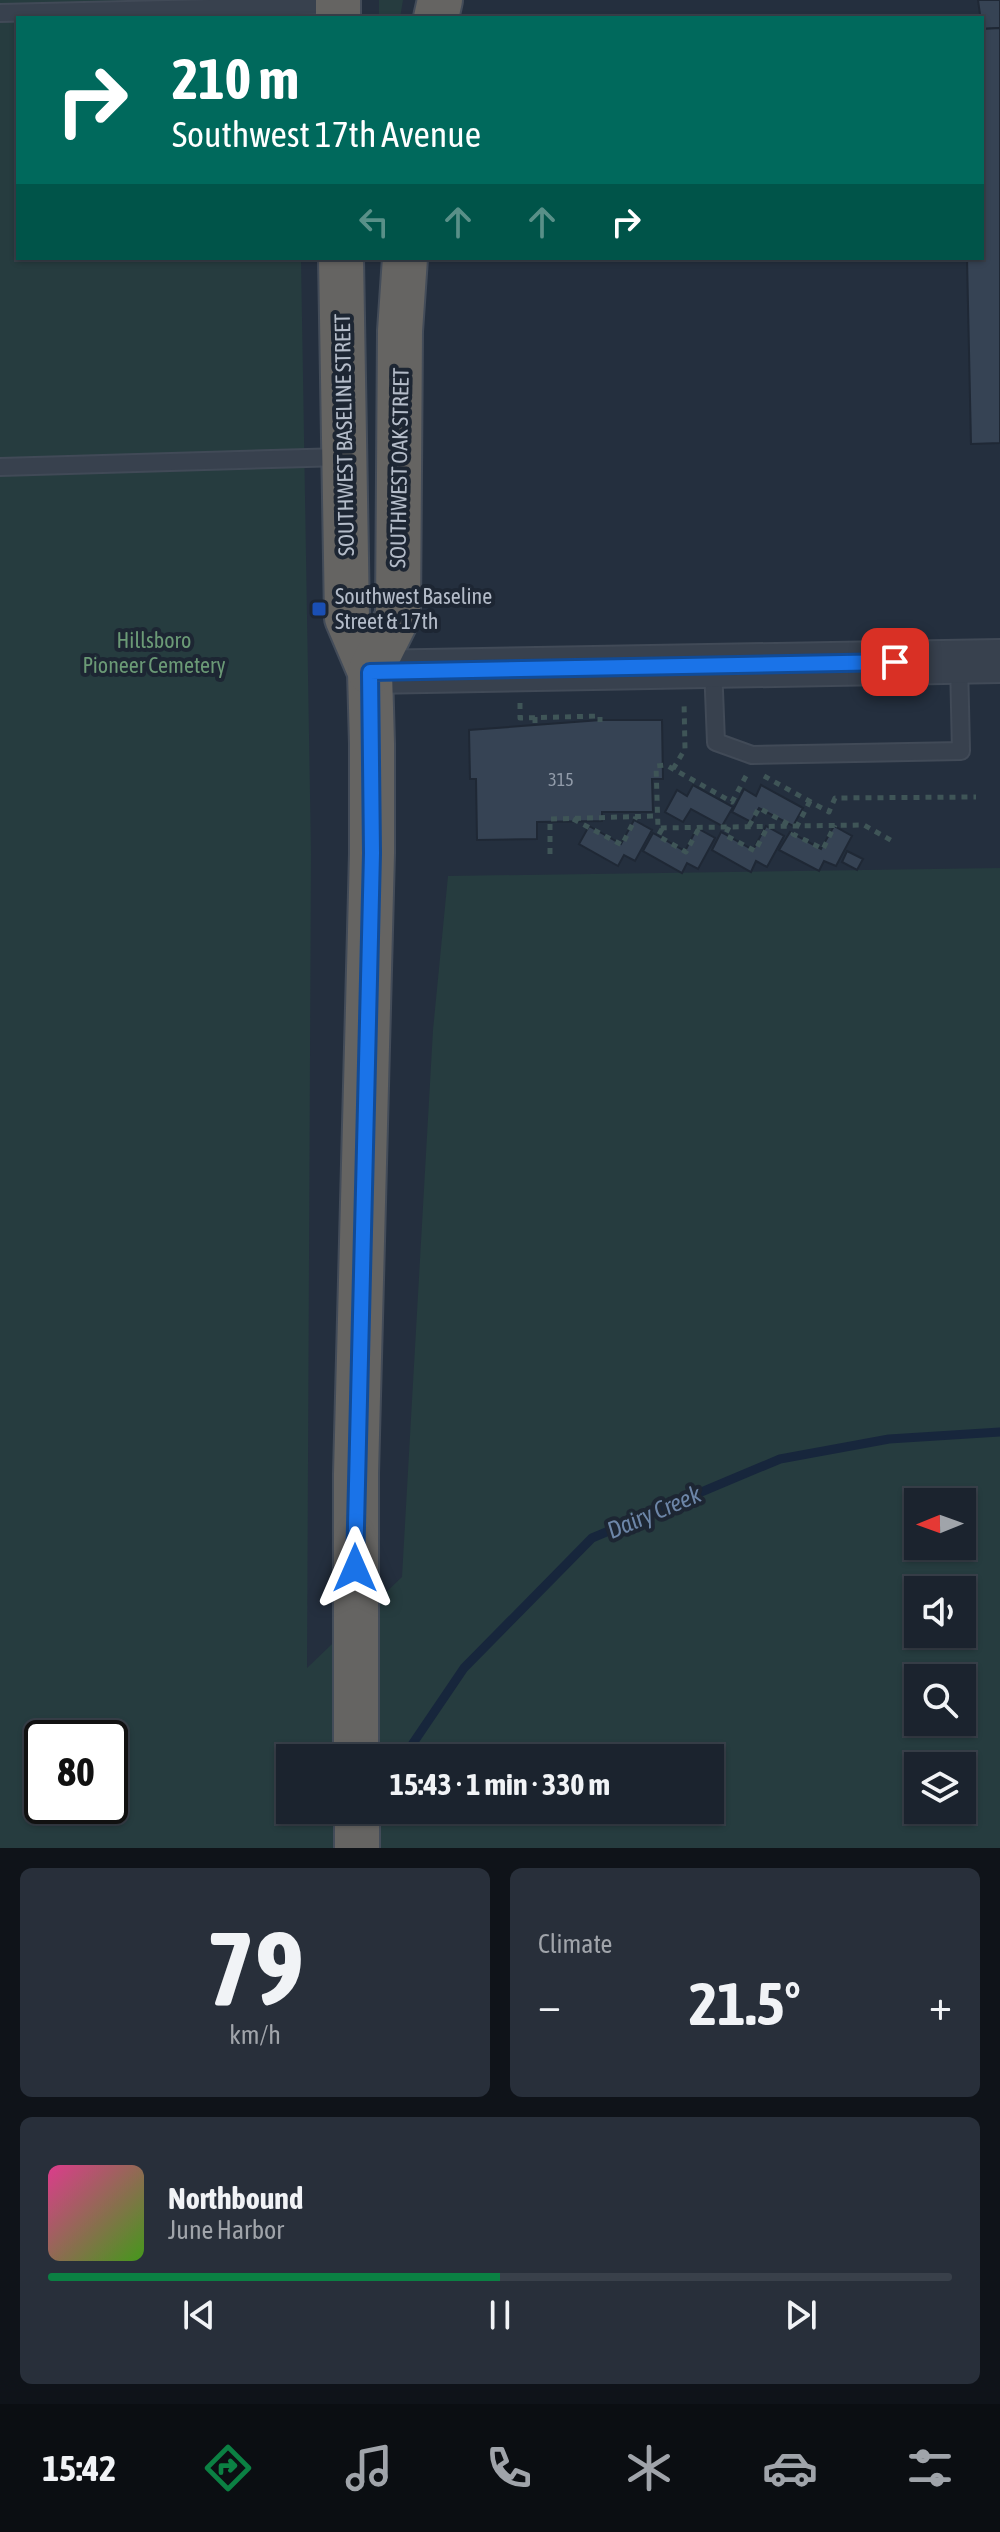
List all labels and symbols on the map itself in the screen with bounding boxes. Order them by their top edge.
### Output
street label: SOUTHWEST BASELINE STREET [329,313,359,556]
street label: SOUTHWEST OAK STREET [384,367,414,568]
place label: Southwest Baseline Street & 17th [335,583,492,634]
marker: Southwest Baseline Street & 17th [310,600,328,618]
park label: Hillsboro Pioneer Cemetery [82,627,226,678]
pin [861,628,929,696]
house number: 315 [548,769,574,790]
water label: Dairy Creek [603,1480,705,1544]
north arrow [904,1488,976,1560]
position arrow [313,1526,397,1610]
speed limit sign: 80 [24,1720,128,1824]

